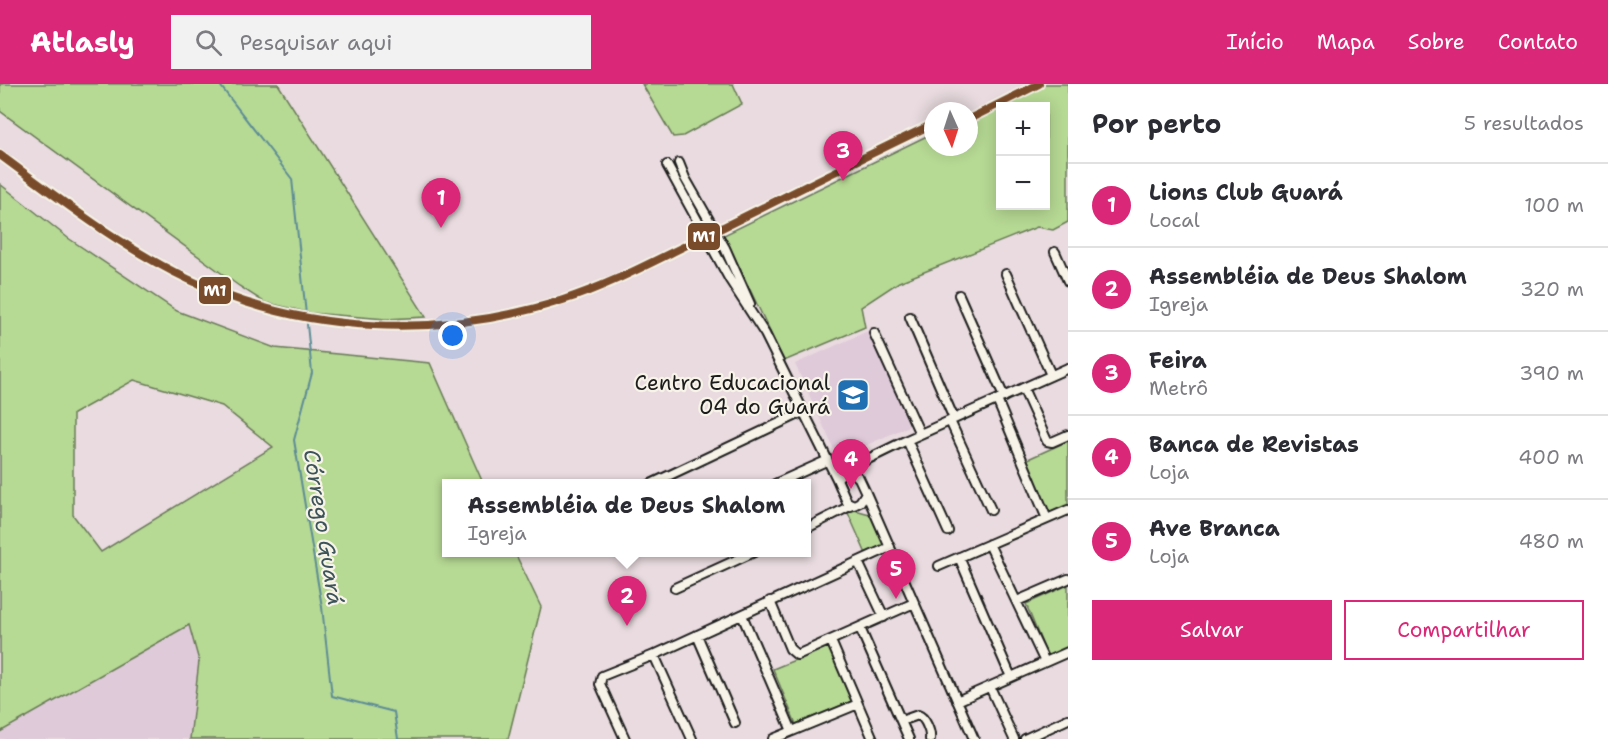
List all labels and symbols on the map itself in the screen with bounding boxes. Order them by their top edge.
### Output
north arrow [924,102,978,156]
pin: 3 [824,132,862,181]
pin: 1 [422,178,460,228]
line badge: M1 [687,222,721,251]
text: M1 [692,226,716,247]
line badge: M1 [198,276,232,305]
text: M1 [203,280,227,301]
your location [438,321,467,350]
place label: Centro Educacional 04 do Guará [635,369,831,421]
school or university icon: Centro Educacional 04 do Guará [835,377,871,413]
pin: 4 [832,440,870,489]
water label: Córrego Guará [297,447,350,607]
pin: 5 [876,550,916,599]
pin: 2 [608,576,646,626]

